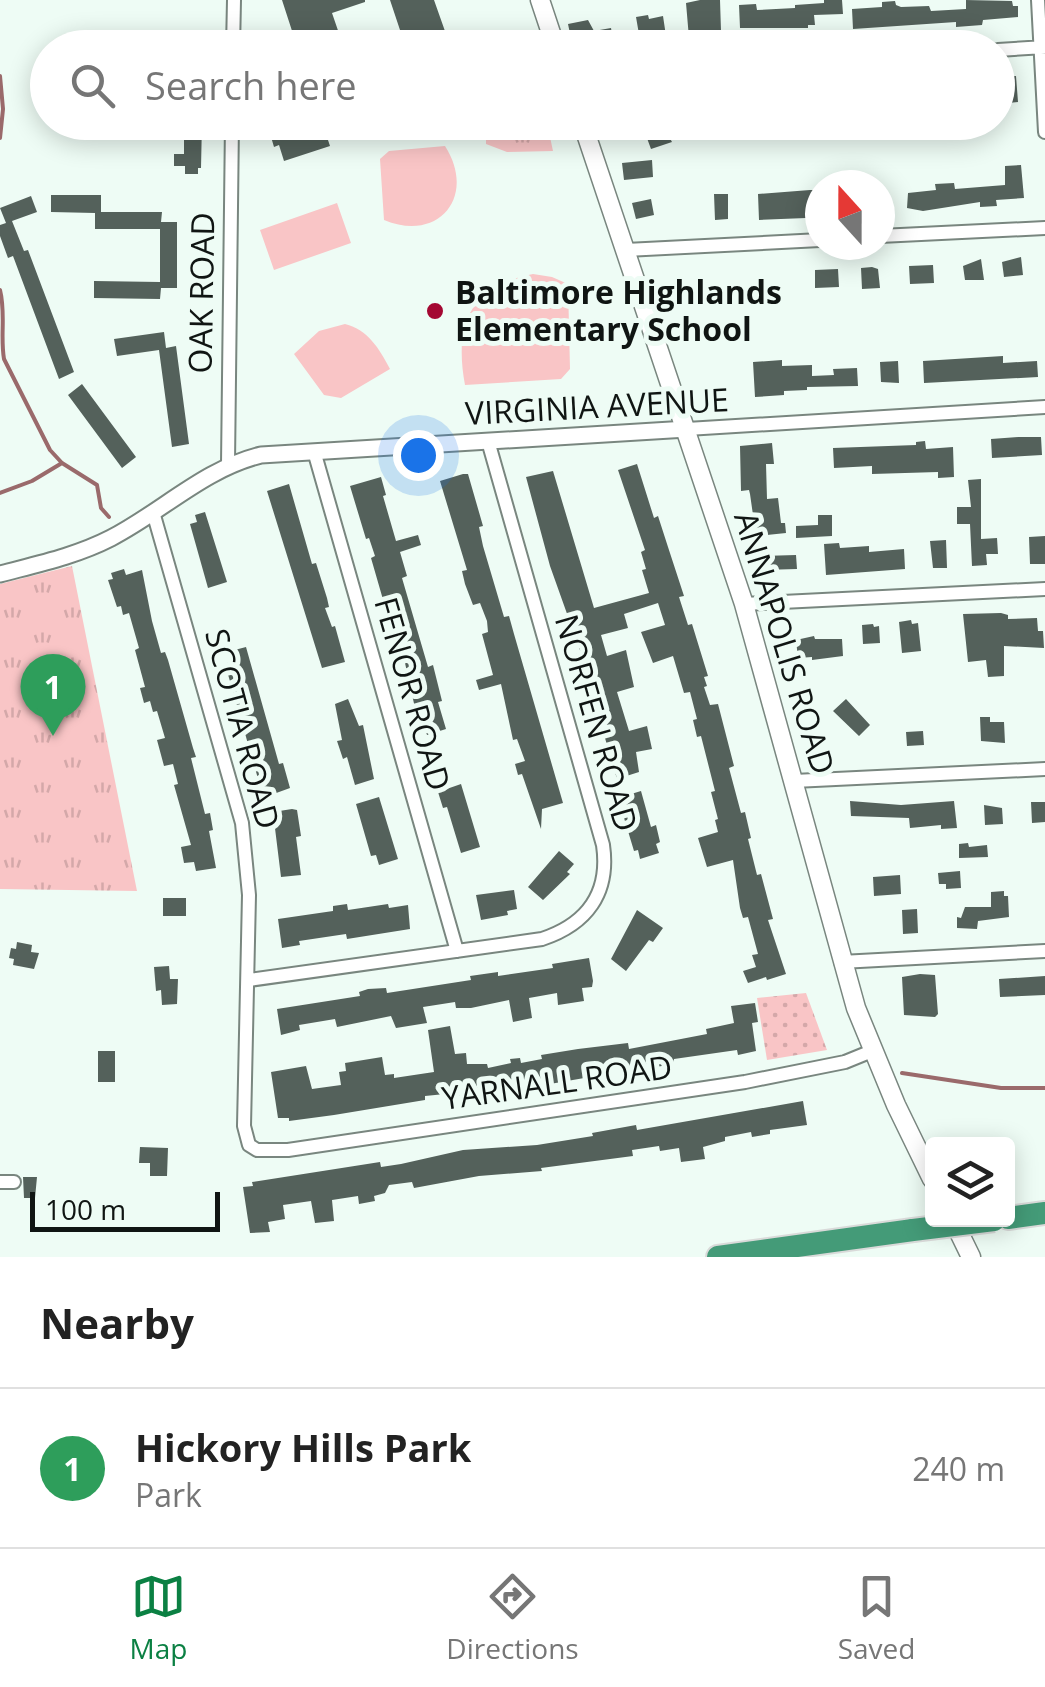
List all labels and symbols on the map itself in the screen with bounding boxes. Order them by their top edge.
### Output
north arrow [805,170,895,260]
street label: OAK ROAD [178,212,223,374]
place label: Baltimore Highlands Elementary School [455,270,782,350]
marker: Baltimore Highlands Elementary School [424,300,446,322]
street label: VIRGINIA AVENUE [464,377,730,434]
your location [393,430,444,481]
street label: ANNAPOLIS ROAD [725,506,846,779]
street label: FENOR ROAD [365,592,462,795]
street label: NORFEN ROAD [546,609,649,836]
street label: SCOTIA ROAD [196,624,291,834]
pin: 1 [20,654,86,736]
street label: YARNALL ROAD [439,1044,675,1119]
scale bar [30,1187,220,1232]

